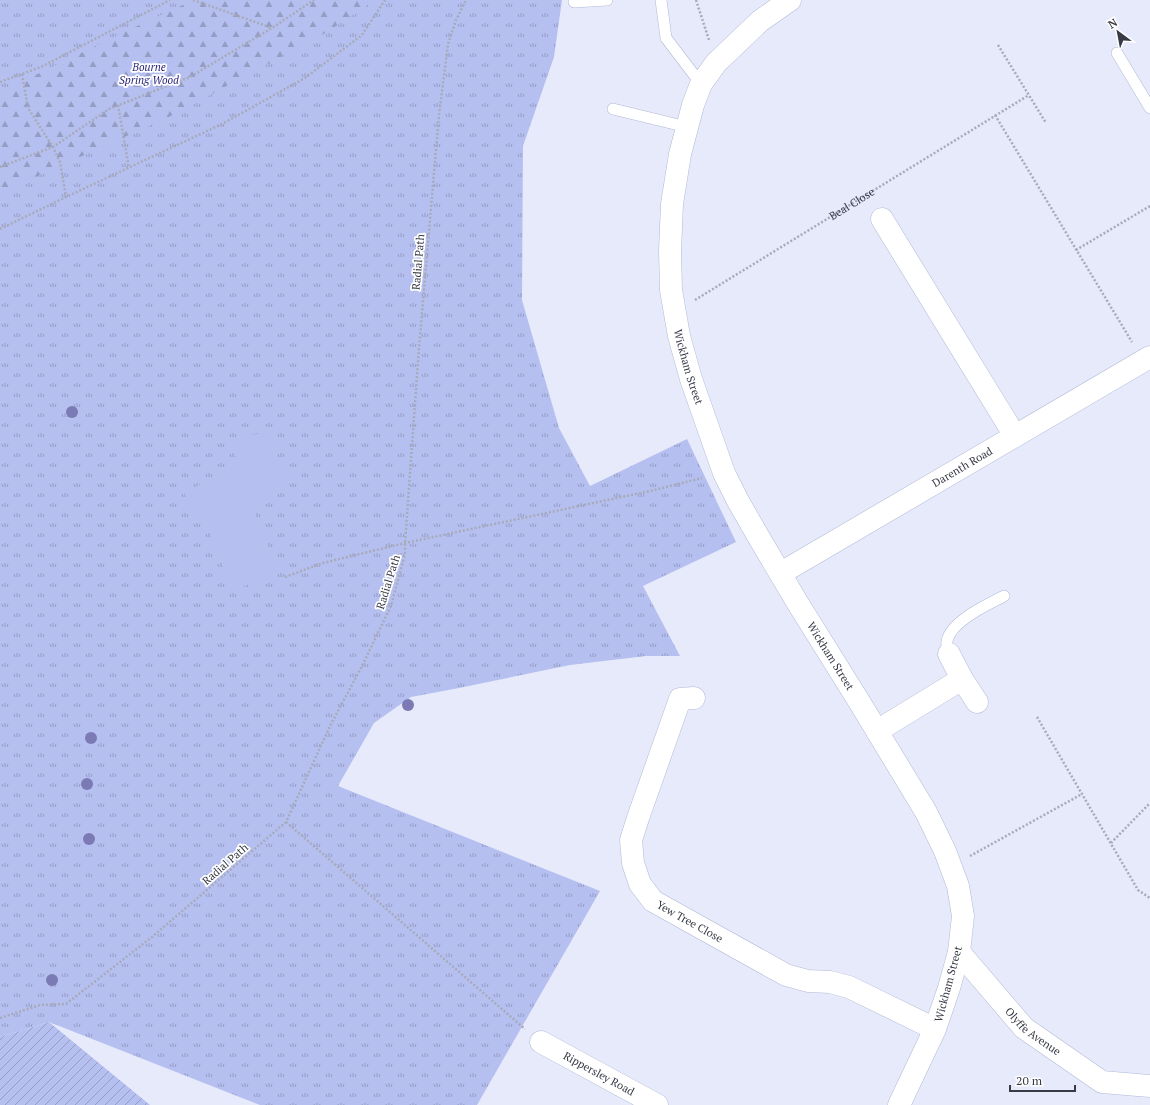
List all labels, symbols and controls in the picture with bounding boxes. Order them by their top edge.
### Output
north arrow [1098,12,1138,52]
text: N [1105,15,1121,32]
park label: Bourne Spring Wood [119,60,179,87]
street label: Beal Close [827,184,877,223]
street label: Radial Path [409,233,427,291]
street label: Wickham Street [671,328,706,406]
street label: Darenth Road [930,444,995,490]
street label: Radial Path [373,553,403,611]
street label: Wickham Street [804,619,857,693]
street label: Radial Path [199,840,251,888]
street label: Yew Tree Close [654,897,726,946]
street label: Wickham Street [931,945,965,1023]
street label: Olyffe Avenue [1002,1004,1064,1059]
street label: Rippersley Road [561,1049,637,1098]
scale bar [1010,1067,1075,1093]
text: 20 m [1016,1073,1043,1088]

